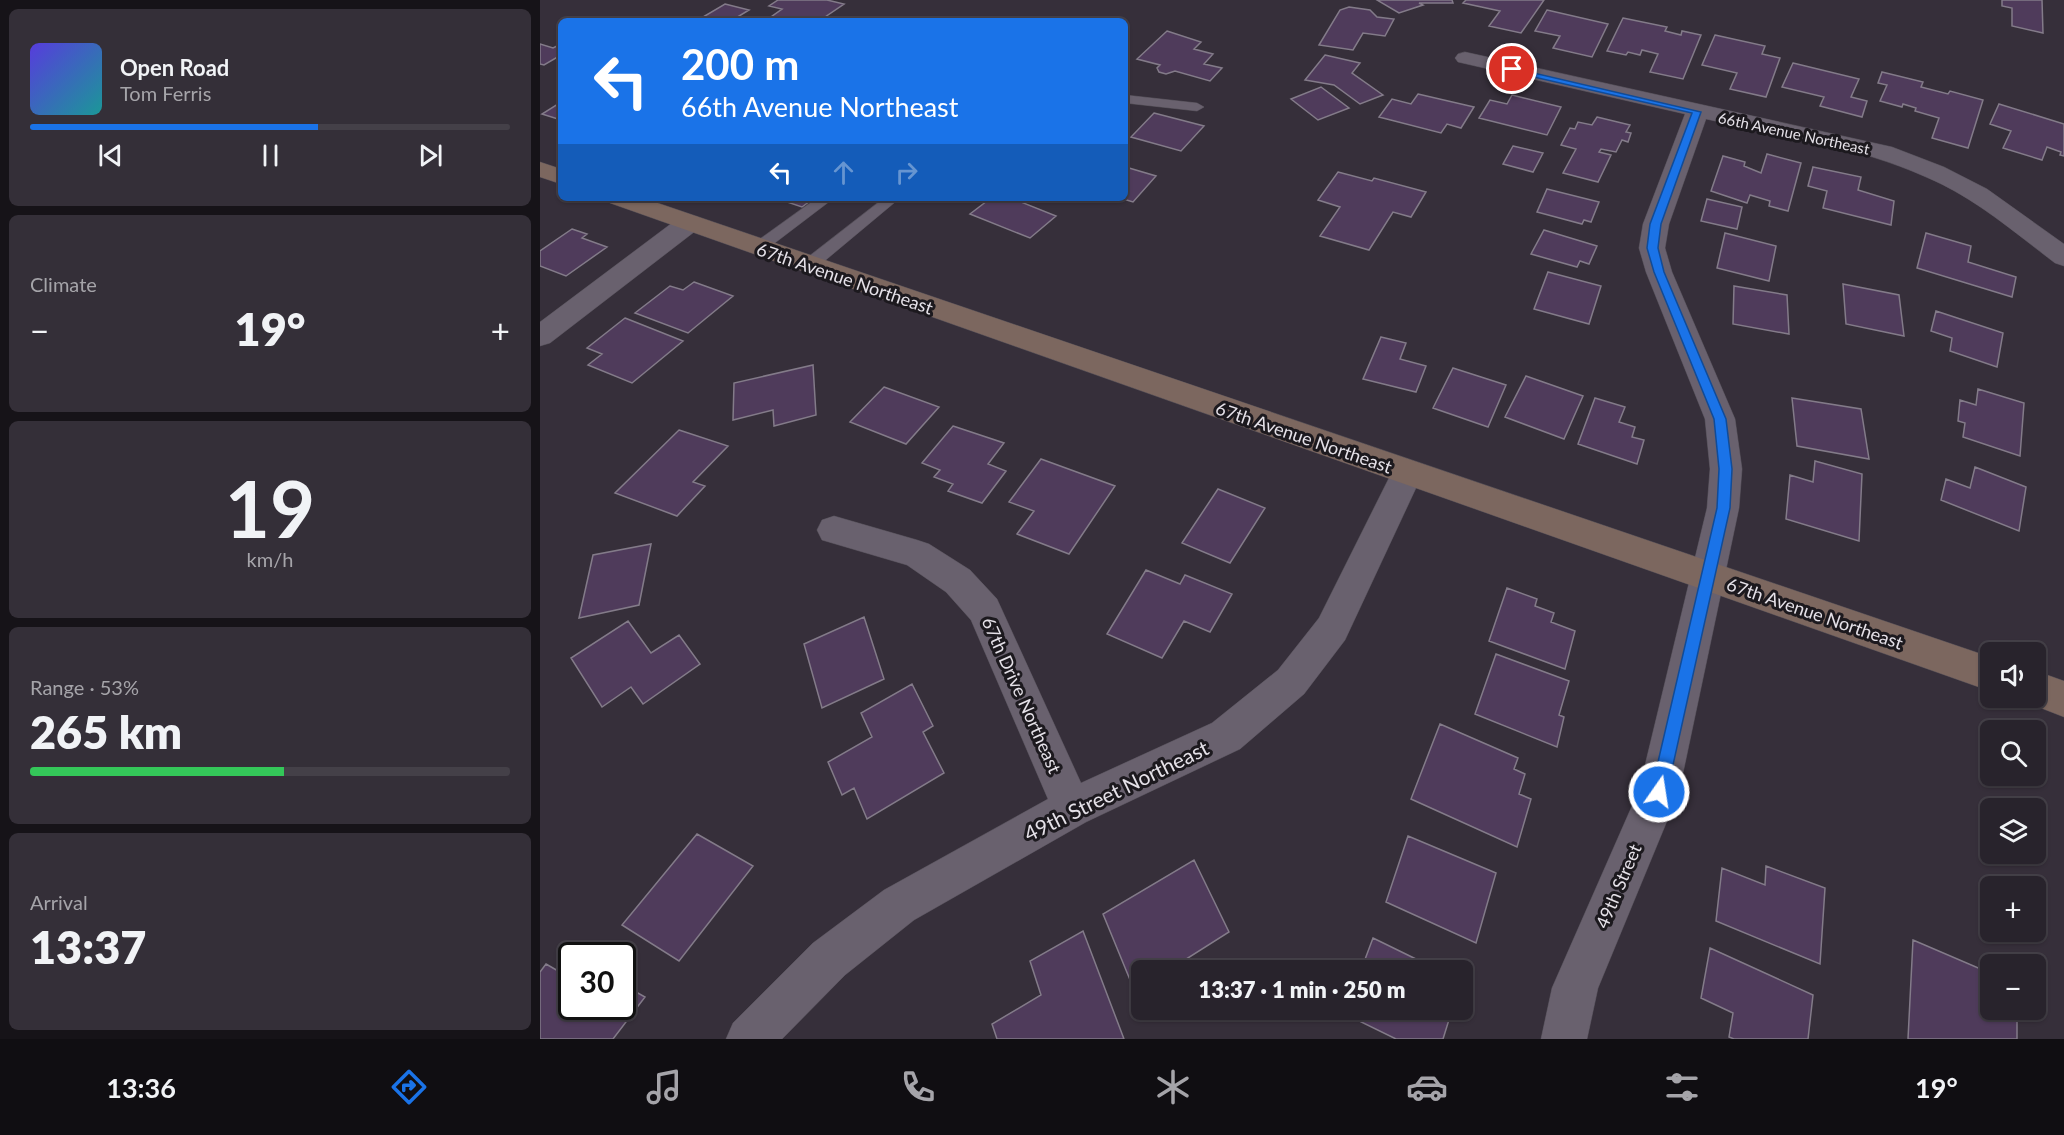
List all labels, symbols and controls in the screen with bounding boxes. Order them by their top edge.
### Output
text: 200 m [681,39,799,89]
icon: left [582,42,660,120]
pin [1486,43,1537,94]
icon: arrive [1495,52,1528,85]
text: Open Road [120,54,229,81]
text: Tom Ferris [120,81,211,105]
text: 66th Avenue Northeast [681,90,959,123]
street label: 66th Avenue Northeast [1717,108,1872,158]
icon: previous [94,139,127,172]
icon: pause [254,139,287,172]
icon: next [414,139,447,172]
icon: left [764,156,797,189]
icon: ahead [827,156,860,189]
icon: right [890,156,923,189]
street label: 67th Avenue Northeast [754,237,937,319]
text: Climate [30,272,97,296]
text: 19° [235,302,305,356]
text: − [30,310,49,350]
text: + [491,310,510,350]
street label: 67th Avenue Northeast [1213,396,1396,478]
text: 19 [225,461,315,555]
text: km/h [247,547,293,571]
street label: 67th Avenue Northeast [1724,572,1907,654]
street label: 67th Drive Northeast [978,613,1067,777]
map controls [1980,642,2046,1020]
button: sound [1980,642,2046,708]
text: Range · 53% [30,675,139,699]
text: 265 km [30,705,182,759]
button: search [1980,720,2046,786]
street label: 49th Street Northeast [1020,734,1213,846]
position arrow [1627,760,1691,824]
button: layers [1980,798,2046,864]
street label: 49th Street [1590,840,1646,931]
button: + [1980,876,2046,942]
text: Arrival [30,890,88,914]
text: 13:37 [30,920,146,974]
speed limit sign: 30 [558,942,636,1020]
button: − [1980,954,2046,1020]
text: 13:37 · 1 min · 250 m [1199,976,1405,1003]
icon: directions [388,1066,430,1108]
icon: music [643,1066,685,1108]
icon: phone [897,1066,939,1108]
icon: climate [1152,1066,1194,1108]
icon: car [1406,1066,1448,1108]
icon: filters [1661,1066,1703,1108]
text: 13:36 [106,1071,176,1104]
text: 19° [1915,1071,1958,1104]

